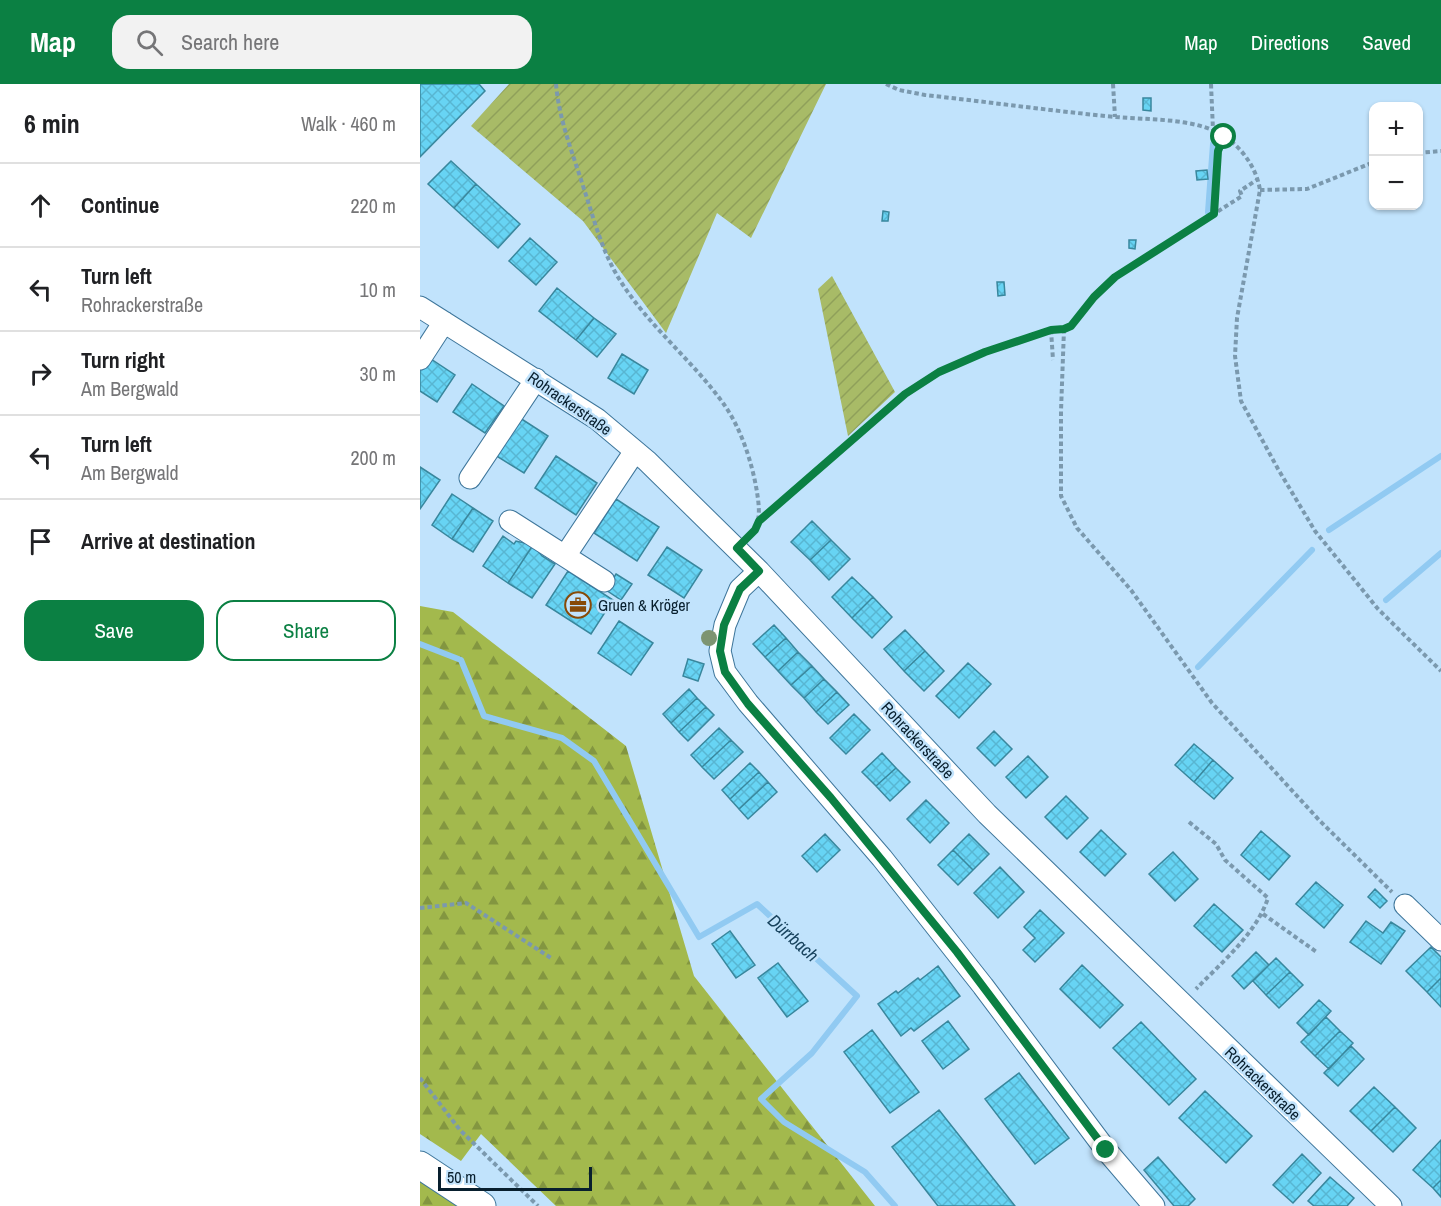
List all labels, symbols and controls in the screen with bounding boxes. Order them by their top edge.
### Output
search box [112,15,532,69]
text: Map [30,23,76,61]
icon: search [133,26,166,59]
text: Search here [181,27,279,57]
text: Map [1184,28,1218,57]
text: Directions [1251,28,1329,57]
text: Saved [1362,28,1411,57]
map controls [1369,102,1423,210]
button: + [1369,102,1423,156]
text: 6 min [24,106,80,141]
text: Walk · 460 m [301,110,396,137]
route start [1210,123,1236,149]
button: − [1369,156,1423,210]
icon: ahead [24,189,57,222]
text: Continue [81,190,159,220]
text: 220 m [350,192,396,219]
text: Turn left [81,261,152,291]
icon: left [24,273,57,306]
text: 10 m [360,276,396,303]
text: Rohrackerstraße [81,291,203,318]
text: Turn right [81,345,165,375]
icon: right [24,357,57,390]
text: 30 m [360,360,396,387]
street label: Rohrackerstraße [524,366,616,440]
text: Am Bergwald [81,375,179,402]
text: Turn left [81,429,152,459]
icon: left [24,441,57,474]
text: 200 m [350,444,396,471]
text: Am Bergwald [81,459,179,486]
icon: arrive [24,525,57,558]
text: Arrive at destination [81,526,255,556]
office icon: Gruen & Kröger [563,590,593,620]
place label: Gruen & Kröger [598,594,691,616]
button: Save [24,600,204,661]
button: Share [216,600,396,661]
street label: Rohrackerstraße [877,697,959,783]
water label: Dürrbach [762,908,824,967]
street label: Rohrackerstraße [1220,1041,1306,1125]
route end [1092,1136,1118,1162]
scale bar [438,1164,592,1192]
text: 50 m [447,1166,476,1188]

